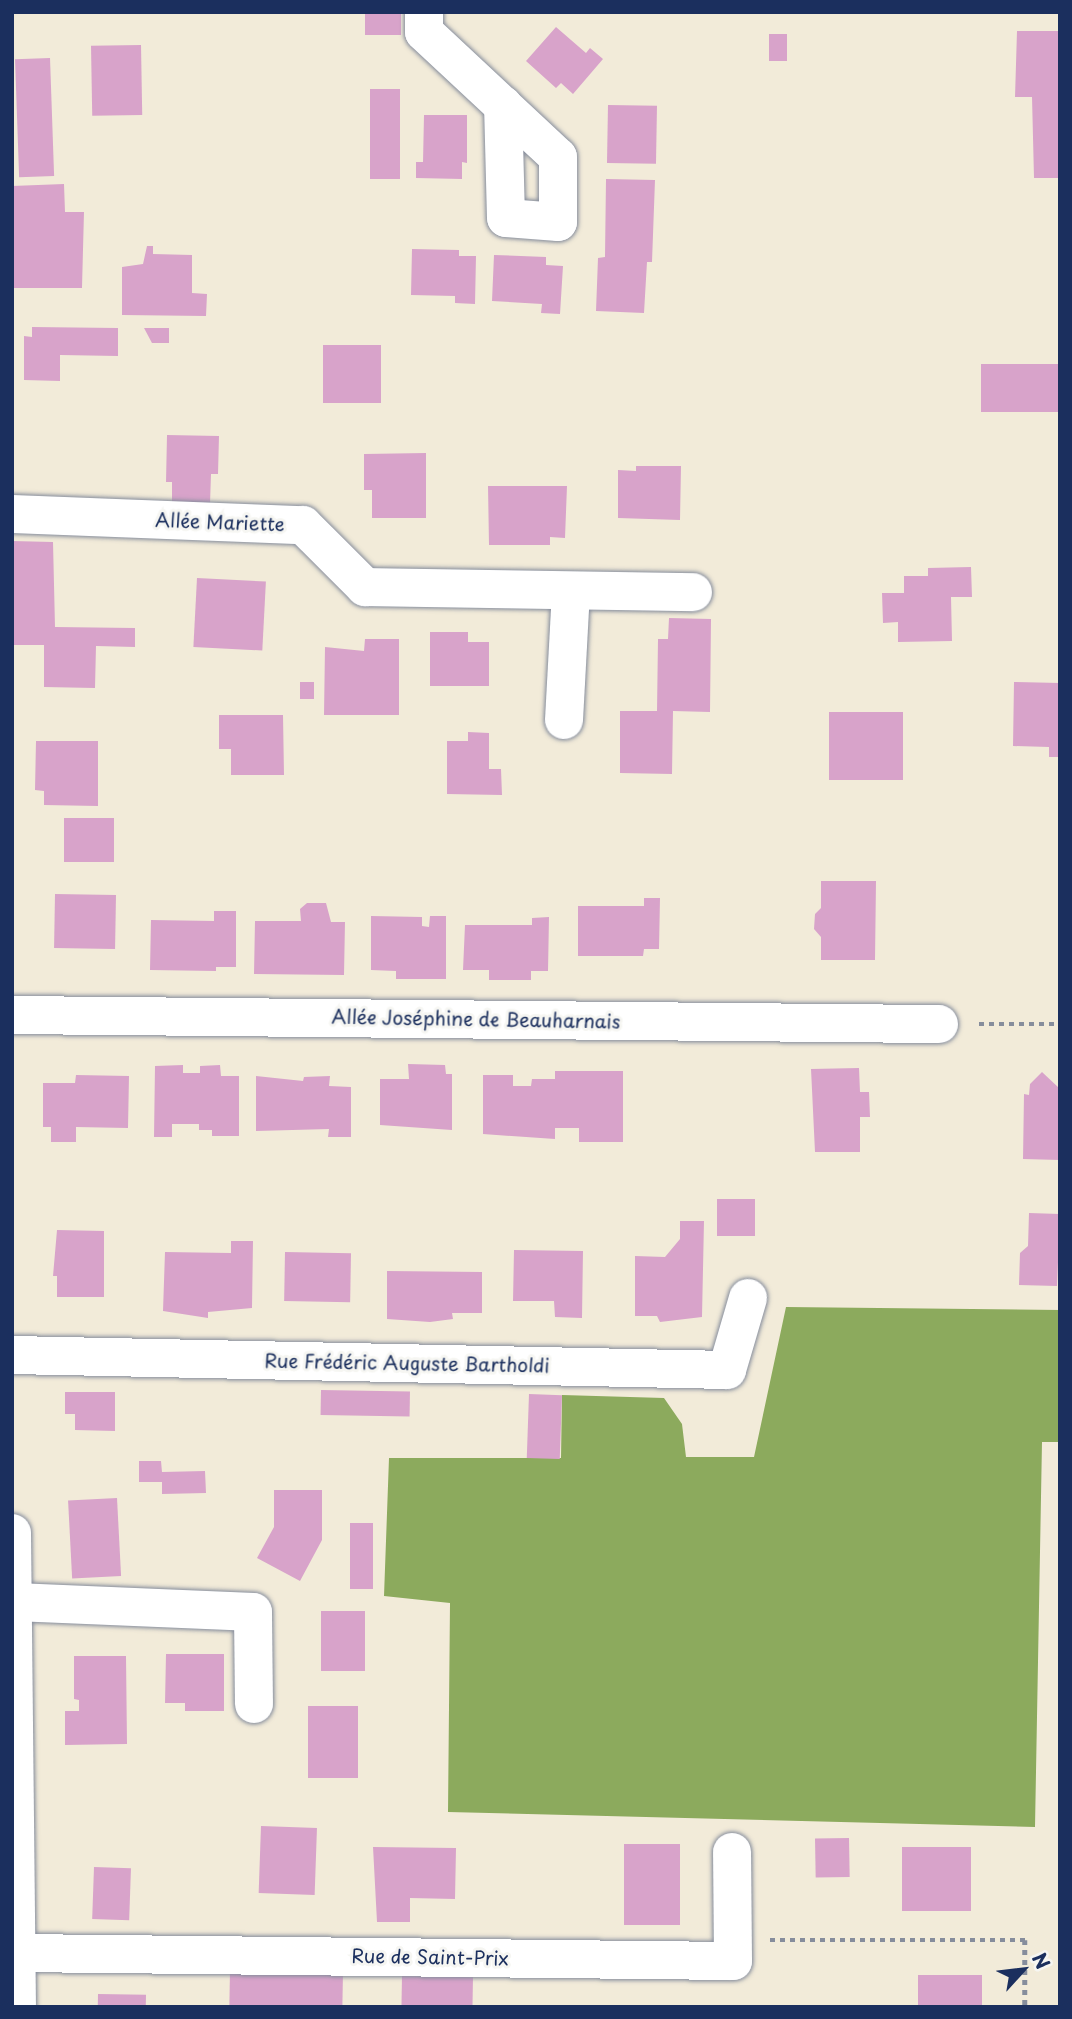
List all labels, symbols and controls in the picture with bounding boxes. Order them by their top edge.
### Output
street label: Allée Mariette [155,508,285,536]
street label: Allée Joséphine de Beauharnais [330,1005,622,1033]
street label: Rue Frédéric Auguste Bartholdi [263,1349,551,1377]
north arrow [988,1935,1058,2005]
street label: Rue de Saint-Prix [350,1944,510,1970]
text: N [1026,1947,1058,1974]

